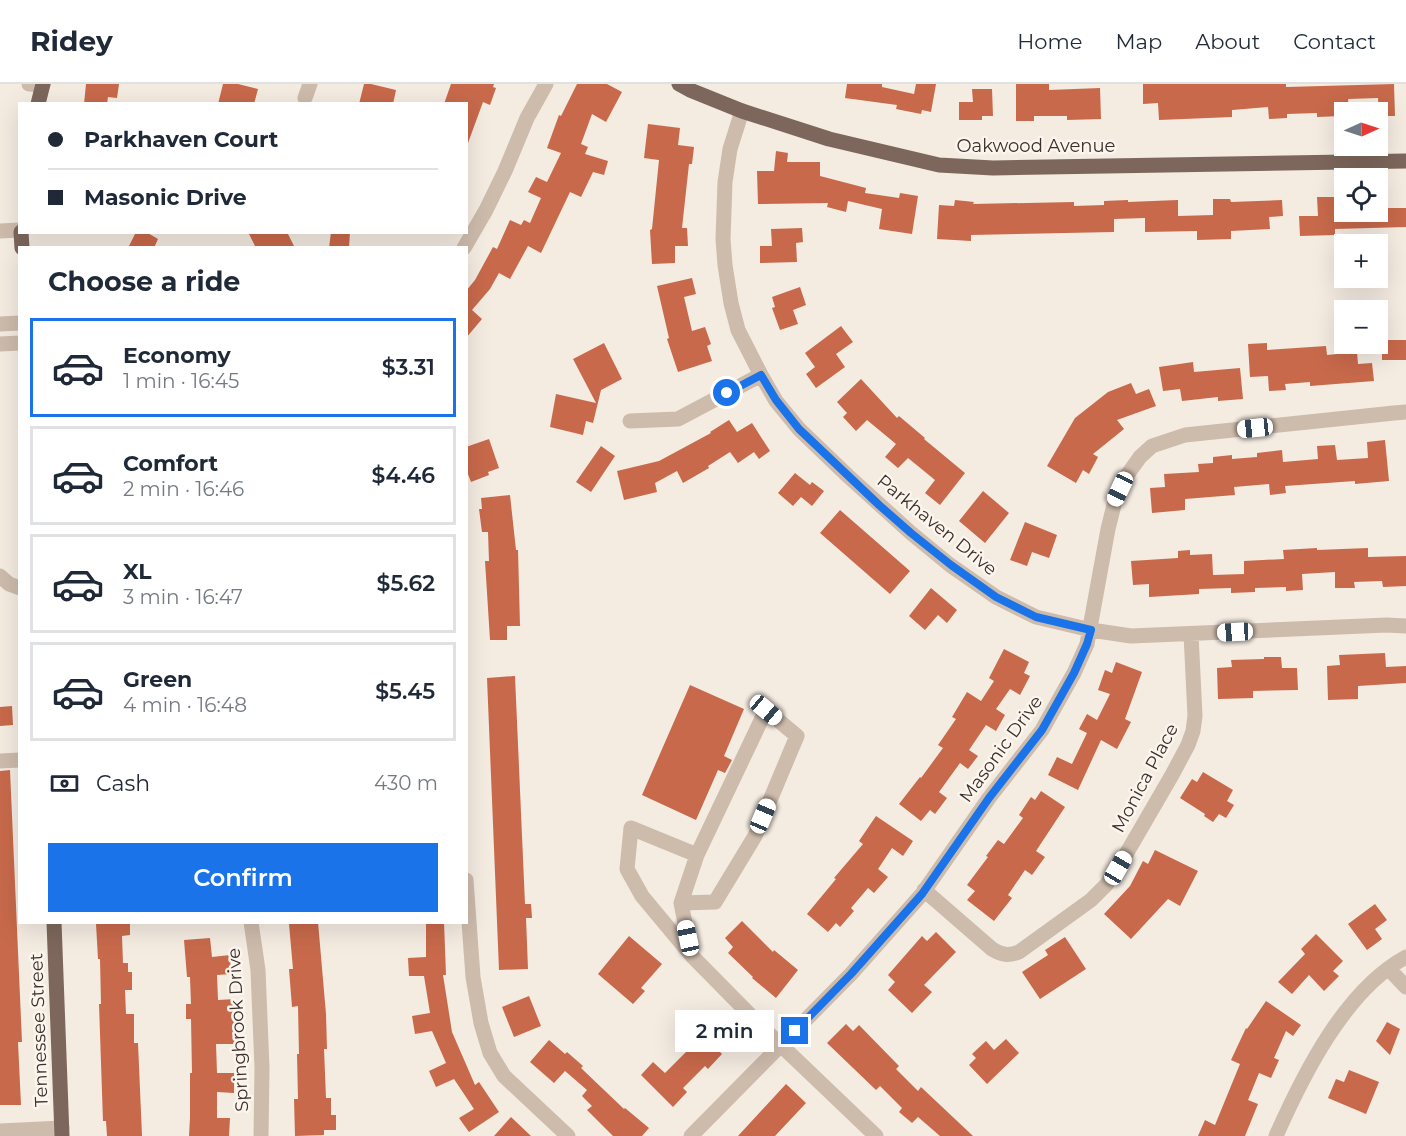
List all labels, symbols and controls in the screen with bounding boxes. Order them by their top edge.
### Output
text: Ridey [30,24,113,58]
text: Home [1017,29,1082,54]
text: Map [1115,29,1162,54]
text: About [1195,29,1260,54]
text: Contact [1293,29,1376,54]
north arrow [1334,102,1388,156]
map controls [1334,102,1388,354]
text: Parkhaven Court [84,126,278,153]
street label: Oakwood Avenue [957,135,1116,157]
button: locate [1334,168,1388,222]
text: Masonic Drive [84,184,247,211]
button: + [1334,234,1388,288]
text: Choose a ride [48,265,240,298]
button: − [1334,300,1388,354]
icon: car [51,341,105,395]
text: Economy [123,342,231,369]
text: $3.31 [382,354,435,381]
text: 1 min · 16:45 [123,369,239,393]
route start [713,379,740,406]
car [1236,417,1274,439]
icon: car [51,449,105,503]
text: Comfort [123,450,218,477]
text: $4.46 [372,462,435,489]
car [1104,469,1136,509]
street label: Parkhaven Drive [873,470,1002,580]
text: 2 min · 16:46 [123,477,244,501]
icon: car [51,557,105,611]
text: XL [123,558,152,585]
text: $5.62 [377,570,435,597]
text: 3 min · 16:47 [123,585,243,609]
car [1217,622,1253,642]
icon: car [51,665,105,719]
text: Green [123,666,192,693]
text: $5.45 [375,678,435,705]
street label: Masonic Drive [955,691,1047,807]
car [746,692,786,728]
text: 4 min · 16:48 [123,693,247,717]
street label: Monica Place [1107,720,1183,836]
icon: cash [48,767,81,800]
text: Cash [96,770,150,797]
text: 430 m [374,771,438,795]
car [748,796,778,836]
button: Confirm [48,843,438,912]
car [1101,848,1135,888]
car [675,919,701,957]
street label: Springbrook Drive [223,947,253,1113]
street label: Tennessee Street [25,953,53,1107]
callout: 2 min [675,1010,774,1052]
route end [781,1017,808,1044]
text: 2 min [696,1019,753,1043]

